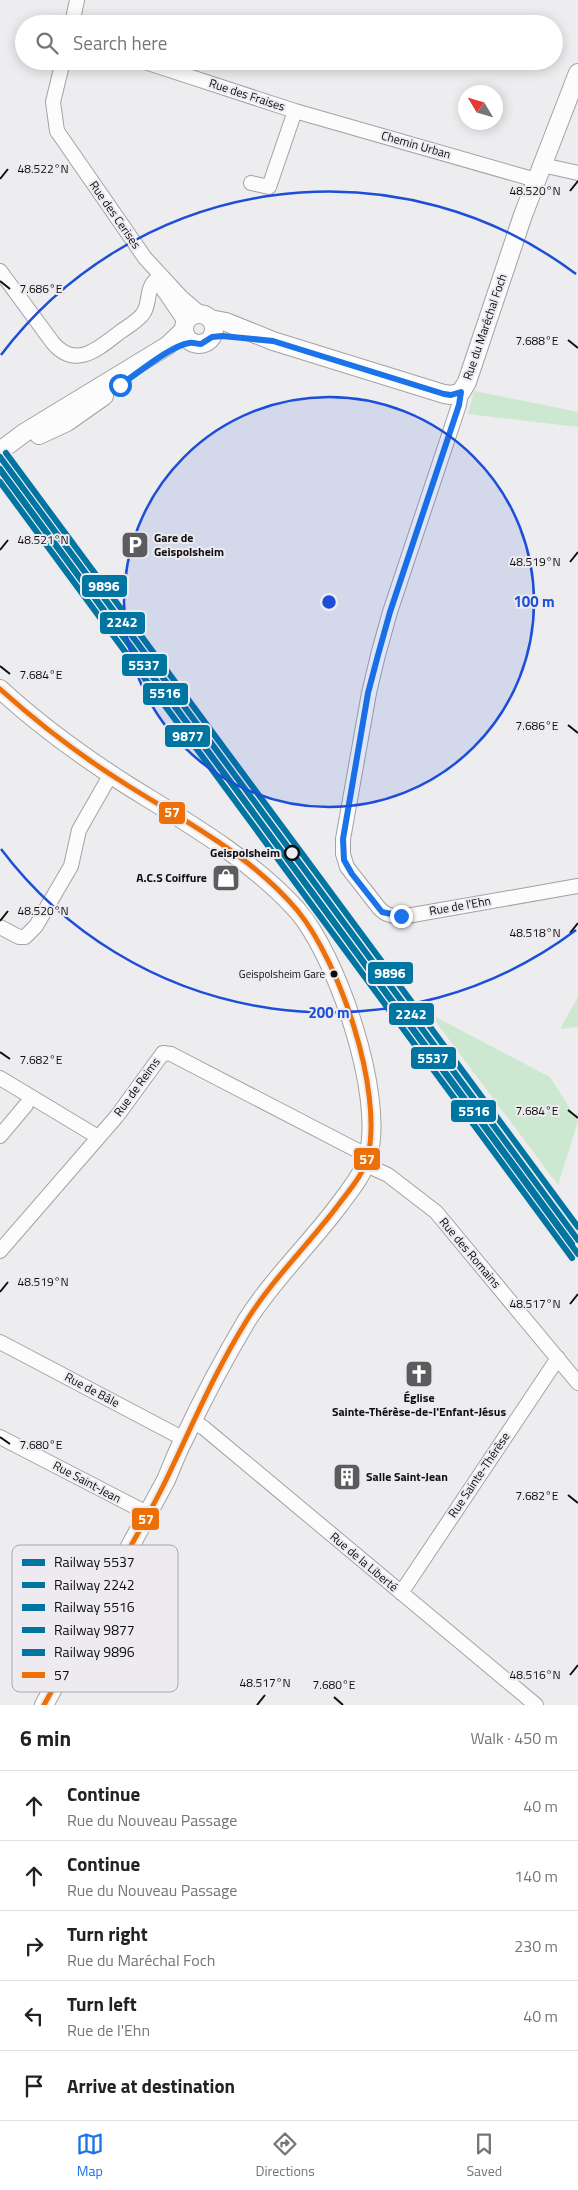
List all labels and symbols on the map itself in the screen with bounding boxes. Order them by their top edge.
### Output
street label: Rue des Fraises [207,73,288,116]
north arrow [458,85,503,130]
street label: Chemin Urban [379,126,453,163]
text: 48.522°N [17,159,69,178]
street label: Rue des Cerises [85,177,146,253]
text: 48.520°N [509,181,561,200]
street label: Rue du Maréchal Foch [457,271,512,382]
text: 7.686°E [20,279,63,298]
text: 7.688°E [516,331,559,350]
route start [109,374,132,397]
place label: Gare de Geispolsheim [154,528,224,561]
text: 48.521°N [17,530,69,549]
parking icon: Gare de Geispolsheim [120,530,150,560]
text: 48.519°N [509,552,561,571]
line badge: 9896 [81,574,128,598]
text: 9896 [88,575,120,596]
text: 100 m [513,590,555,613]
centre of rings [320,593,338,611]
line badge: 2242 [99,611,146,635]
text: 2242 [106,611,138,632]
line badge: 5537 [121,653,168,677]
text: 5537 [128,654,160,675]
text: 7.684°E [20,665,63,684]
line badge: 5516 [142,682,189,706]
text: 5516 [149,682,181,703]
text: 7.686°E [516,716,559,735]
line badge: 9877 [164,724,211,748]
text: 9877 [172,725,204,746]
line badge: 57 [158,801,186,825]
text: 57 [164,801,180,822]
place label: Geispolsheim [210,843,280,862]
marker: Geispolsheim [284,845,300,861]
shop icon: A.C.S Coiffure [211,863,241,893]
place label: A.C.S Coiffure [136,868,207,887]
street label: Rue de l'Ehn [428,891,492,920]
text: 48.520°N [17,901,69,920]
route end [390,905,413,928]
text: 48.518°N [509,923,561,942]
line badge: 9896 [367,961,414,985]
text: 9896 [374,962,406,983]
place label: Geispolsheim Gare [239,966,325,982]
marker: Geispolsheim Gare [329,969,339,979]
text: 200 m [308,1001,350,1024]
line badge: 2242 [388,1002,435,1026]
text: 2242 [395,1003,427,1024]
line badge: 5537 [410,1046,457,1070]
text: 5537 [417,1047,449,1068]
text: 7.682°E [20,1050,63,1069]
street label: Rue de Reims [109,1053,165,1120]
line badge: 5516 [450,1099,497,1123]
text: 5516 [458,1100,490,1121]
text: 7.684°E [516,1101,559,1120]
line badge: 57 [353,1147,381,1171]
text: 57 [359,1148,375,1169]
street label: Rue des Romains [435,1213,506,1293]
text: 48.519°N [17,1272,69,1291]
text: 48.517°N [509,1294,561,1313]
church icon: Église Sainte-Thérèse-de-l'Enfant-Jésus [404,1359,434,1389]
street label: Rue de Bâle [61,1367,123,1412]
place label: Église Sainte-Thérèse-de-l'Enfant-Jésus [332,1388,506,1421]
street label: Rue Sainte-Thérèse [443,1428,514,1521]
text: 7.680°E [20,1435,63,1454]
street label: Rue Saint-Jean [50,1456,125,1507]
building icon: Salle Saint-Jean [332,1462,362,1492]
place label: Salle Saint-Jean [366,1467,448,1486]
text: 7.682°E [516,1486,559,1505]
line badge: 57 [131,1507,160,1531]
text: 57 [138,1508,154,1529]
street label: Rue de la Liberté [326,1527,403,1596]
legend [12,1545,178,1692]
text: Railway 5537 [54,1551,135,1572]
text: Railway 2242 [54,1574,135,1595]
text: Railway 5516 [54,1596,135,1617]
text: Railway 9877 [54,1619,135,1640]
text: Railway 9896 [54,1641,135,1662]
text: 57 [54,1664,70,1685]
text: 48.516°N [509,1665,561,1684]
text: 48.517°N [239,1673,291,1692]
text: 7.680°E [313,1675,356,1694]

